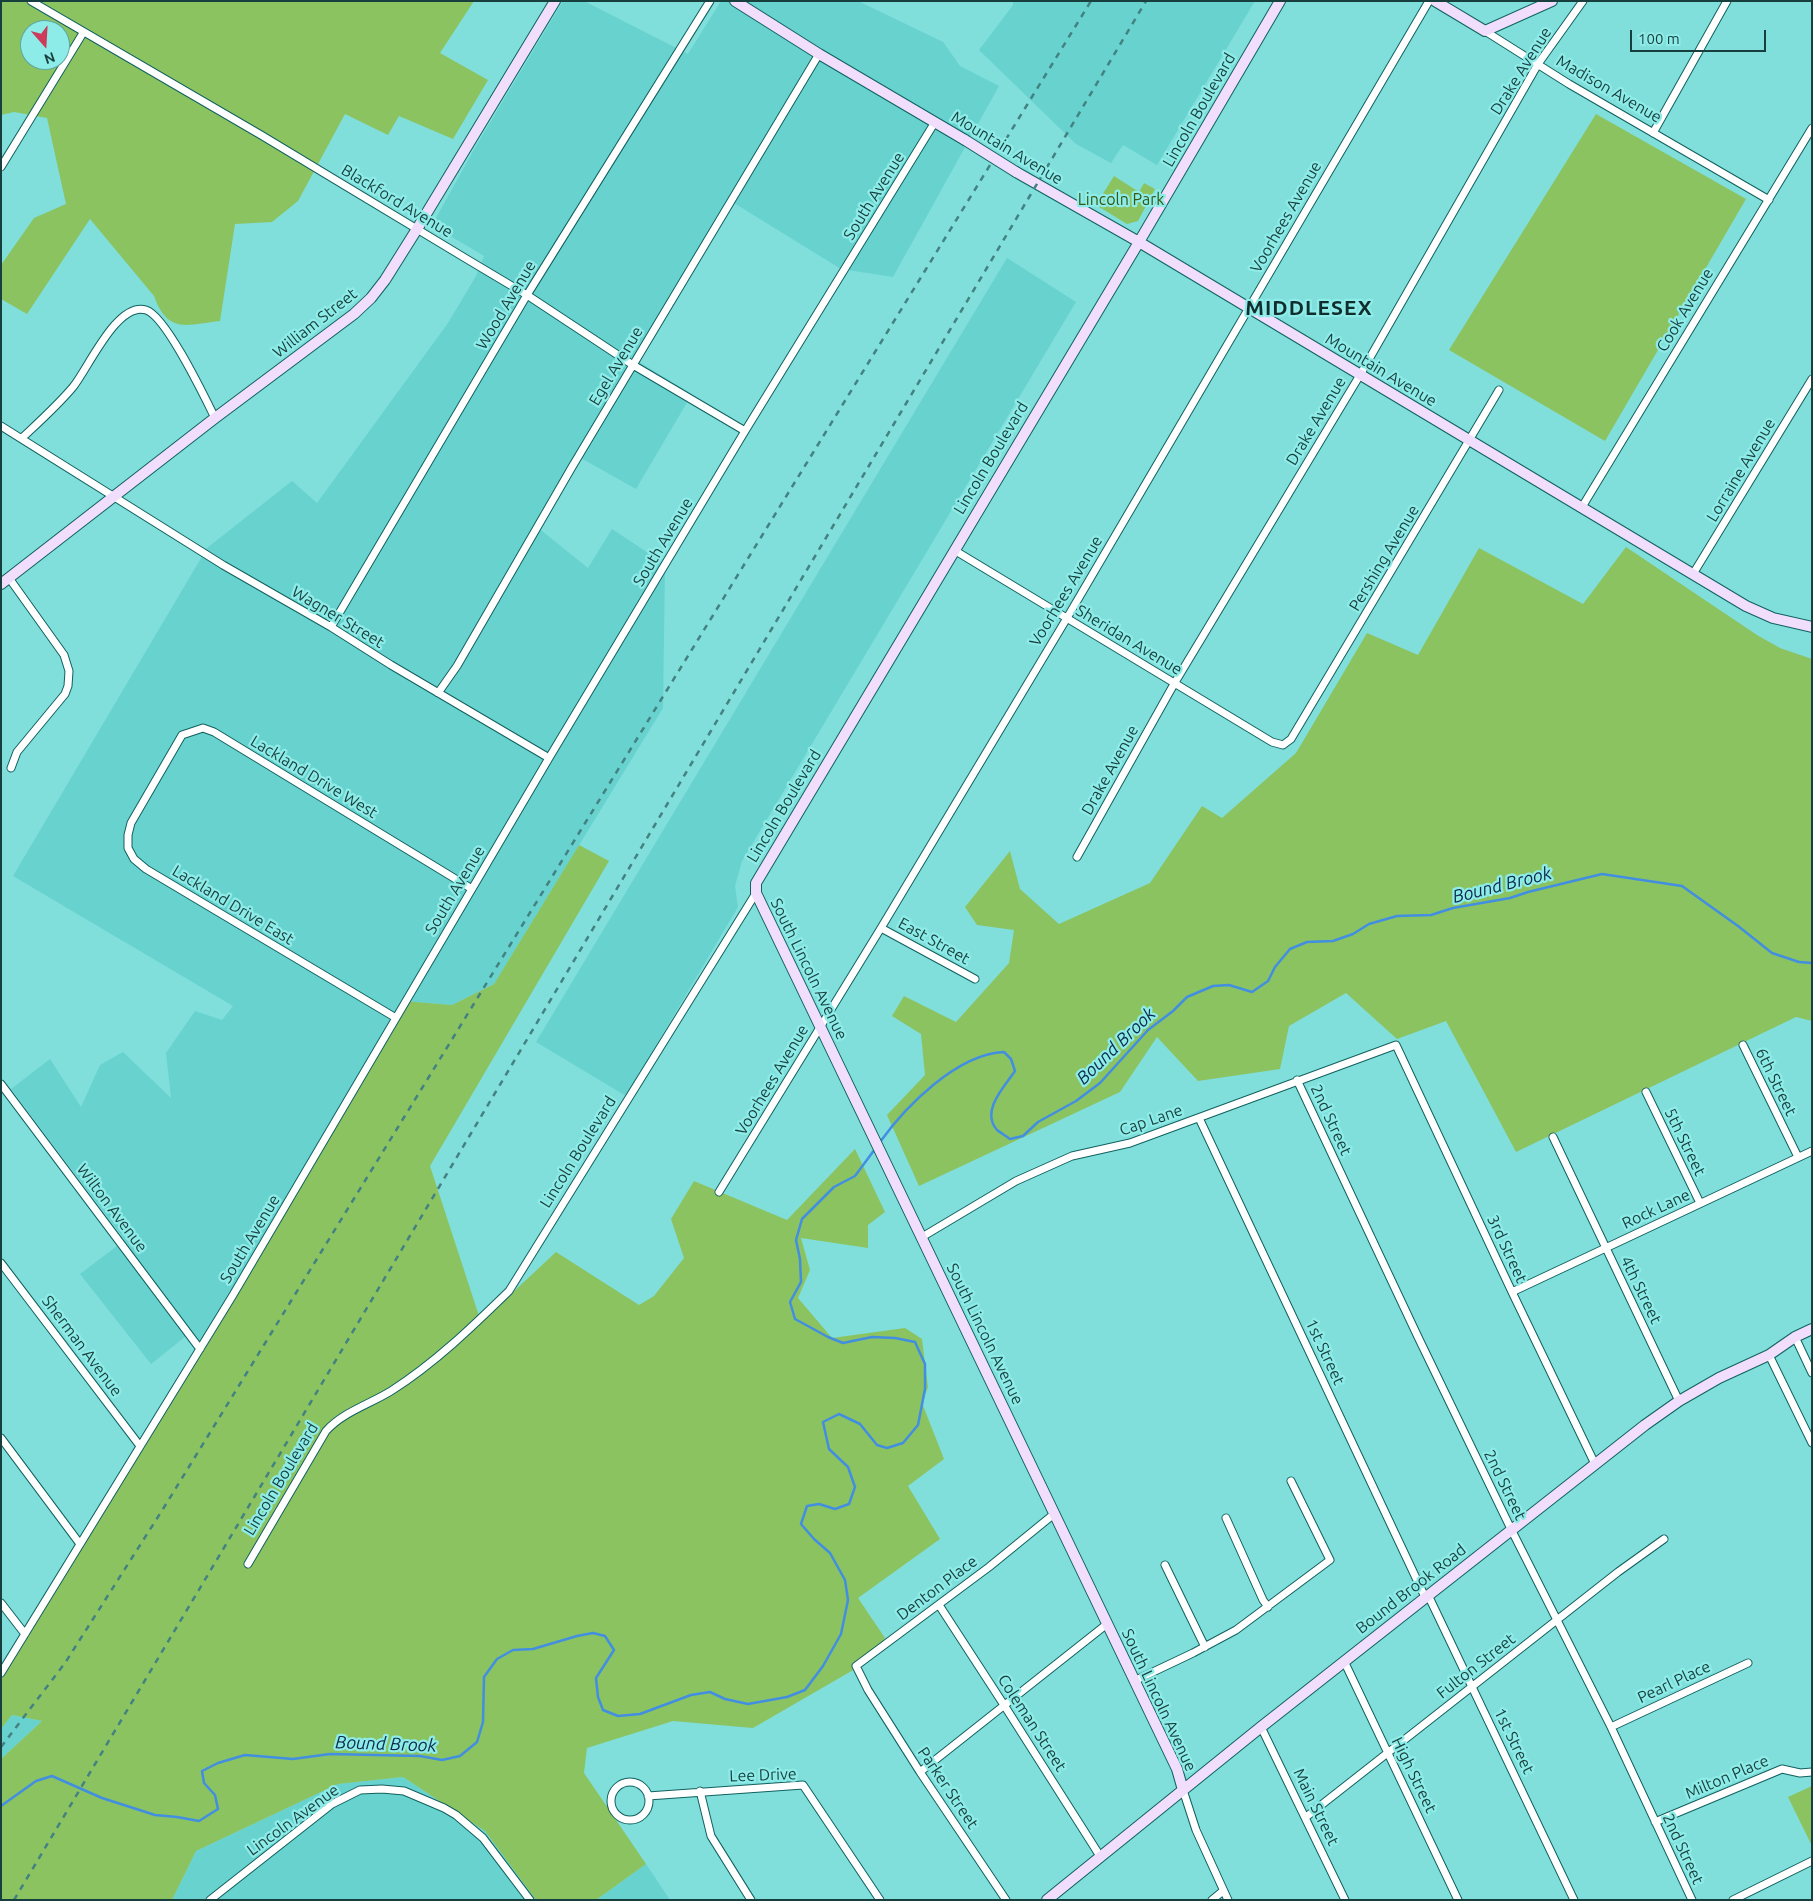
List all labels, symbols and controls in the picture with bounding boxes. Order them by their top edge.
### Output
north arrow [20,20,70,70]
scale bar [1633,20,1769,52]
street label: Drake Avenue [1486,24,1556,118]
text: 100 m [1638,30,1680,47]
text: N [42,49,57,68]
street label: Lincoln Boulevard [1159,50,1239,170]
street label: Madison Avenue [1553,51,1665,127]
street label: Mountain Avenue [948,107,1066,189]
street label: South Avenue [839,149,909,243]
street label: Voorhees Avenue [1246,158,1326,276]
street label: Blackford Avenue [338,160,456,242]
park label: Lincoln Park [1078,190,1164,210]
street label: Wood Avenue [472,257,540,353]
street label: Cook Avenue [1653,265,1717,355]
street label: William Street [269,284,361,362]
district label: MIDDLESEX [1244,295,1374,321]
street label: Egel Avenue [585,323,647,409]
street label: Mountain Avenue [1322,329,1440,411]
street label: Drake Avenue [1282,373,1350,469]
street label: Lincoln Boulevard [950,398,1032,518]
street label: Lorraine Avenue [1703,415,1779,525]
street label: South Avenue [629,494,697,590]
street label: Pershing Avenue [1345,502,1423,614]
street label: Voorhees Avenue [1025,532,1107,650]
street label: Wagner Street [288,582,388,652]
street label: Sheridan Avenue [1072,601,1186,679]
street label: Drake Avenue [1077,722,1143,818]
street label: Lackland Drive West [247,732,381,822]
street label: Lincoln Boulevard [743,746,825,866]
street label: South Avenue [421,842,489,938]
street label: Lackland Drive East [169,861,297,949]
water label: Bound Brook [1450,862,1554,908]
street label: South Lincoln Avenue [766,895,852,1043]
street label: East Street [895,914,973,968]
water label: Bound Brook [1072,1003,1160,1089]
street label: Voorhees Avenue [731,1021,813,1139]
street label: 6th Street [1751,1045,1801,1119]
street label: 2nd Street [1306,1082,1356,1158]
street label: Lincoln Boulevard [536,1093,620,1211]
street label: Cap Lane [1117,1100,1185,1140]
street label: 5th Street [1660,1105,1710,1179]
street label: Wilton Avenue [73,1160,151,1256]
street label: Rock Lane [1619,1185,1693,1233]
street label: South Avenue [216,1191,284,1287]
street label: 3rd Street [1483,1212,1531,1286]
street label: 4th Street [1616,1253,1666,1327]
street label: South Lincoln Avenue [942,1260,1028,1408]
street label: Sherman Avenue [38,1292,126,1400]
street label: 1st Street [1301,1316,1349,1388]
street label: Lincoln Boulevard [240,1419,322,1539]
street label: 2nd Street [1480,1447,1530,1523]
street label: Bound Brook Road [1352,1540,1470,1638]
street label: Denton Place [893,1551,981,1625]
street label: South Lincoln Avenue [1118,1626,1200,1774]
street label: Fulton Street [1433,1629,1519,1703]
street label: Pearl Place [1634,1657,1714,1707]
street label: Coleman Street [994,1671,1070,1775]
street label: 1st Street [1490,1705,1538,1777]
water label: Bound Brook [335,1731,437,1757]
street label: High Street [1387,1734,1441,1816]
street label: Parker Street [914,1743,982,1833]
street label: Milton Place [1682,1751,1772,1803]
street label: Lee Drive [729,1764,797,1786]
street label: Main Street [1289,1765,1343,1849]
street label: Lincoln Avenue [243,1780,343,1860]
street label: 2nd Street [1658,1811,1708,1887]

